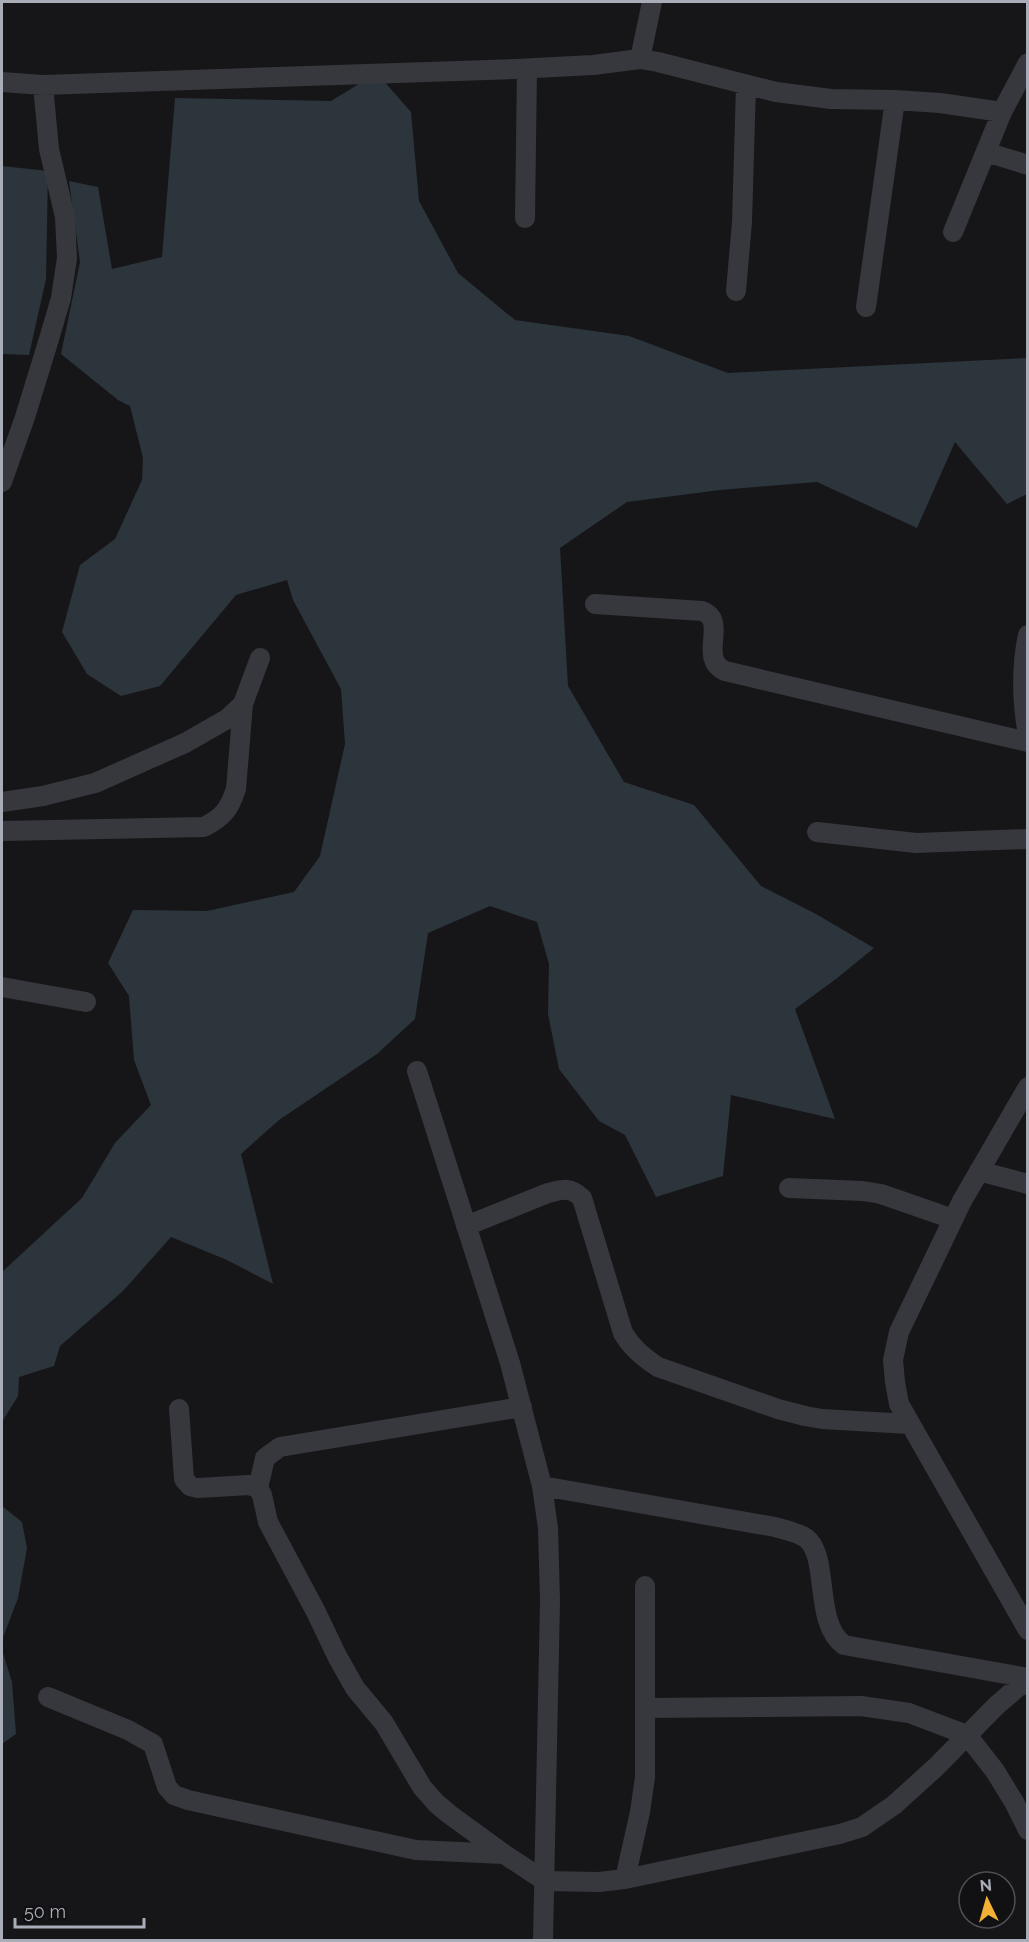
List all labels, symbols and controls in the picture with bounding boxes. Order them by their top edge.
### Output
north arrow [957,1870,1017,1930]
text: N [979,1876,993,1896]
scale bar [15,1891,144,1929]
text: 50 m [24,1901,66,1922]

